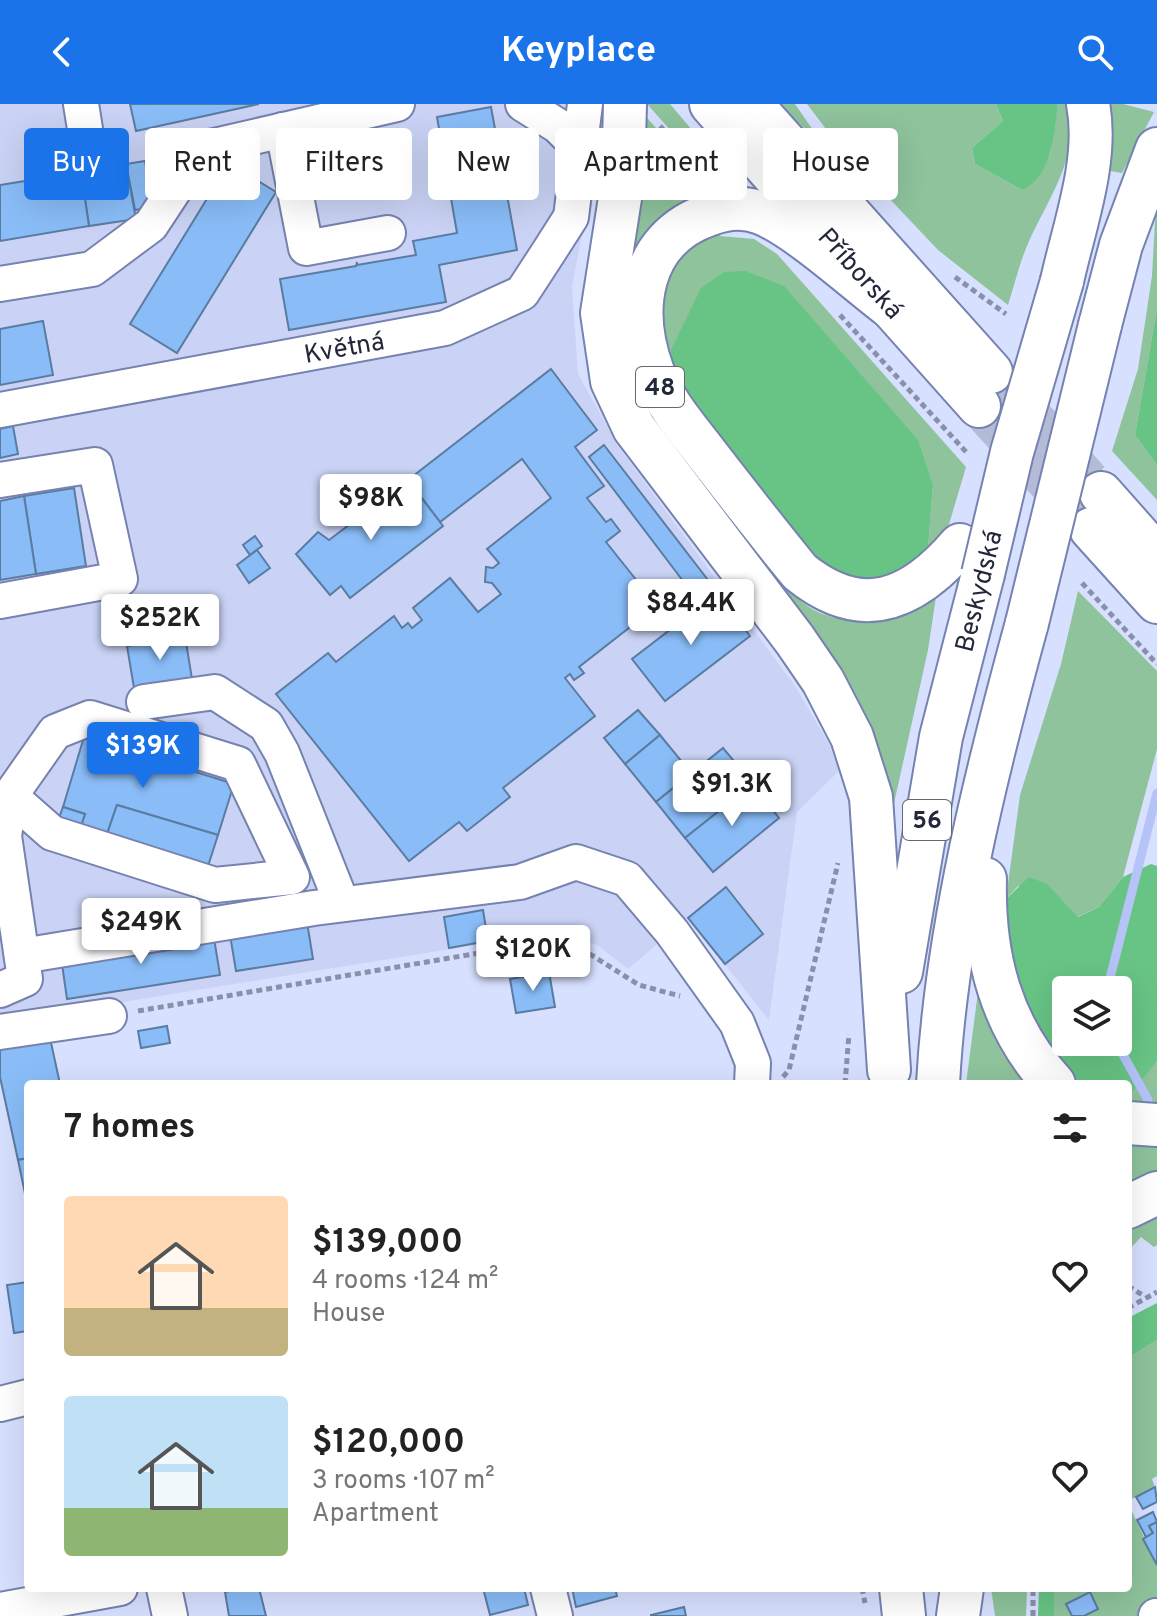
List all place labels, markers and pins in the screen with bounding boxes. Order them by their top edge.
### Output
pin: $98K [324,474,418,542]
pin: $84.4K [626,579,756,647]
pin: $252K [104,594,216,662]
pin: $139K [87,722,199,790]
pin: $91.3K [667,760,797,828]
pin: $249K [85,898,197,966]
pin: $120K [477,925,589,993]

